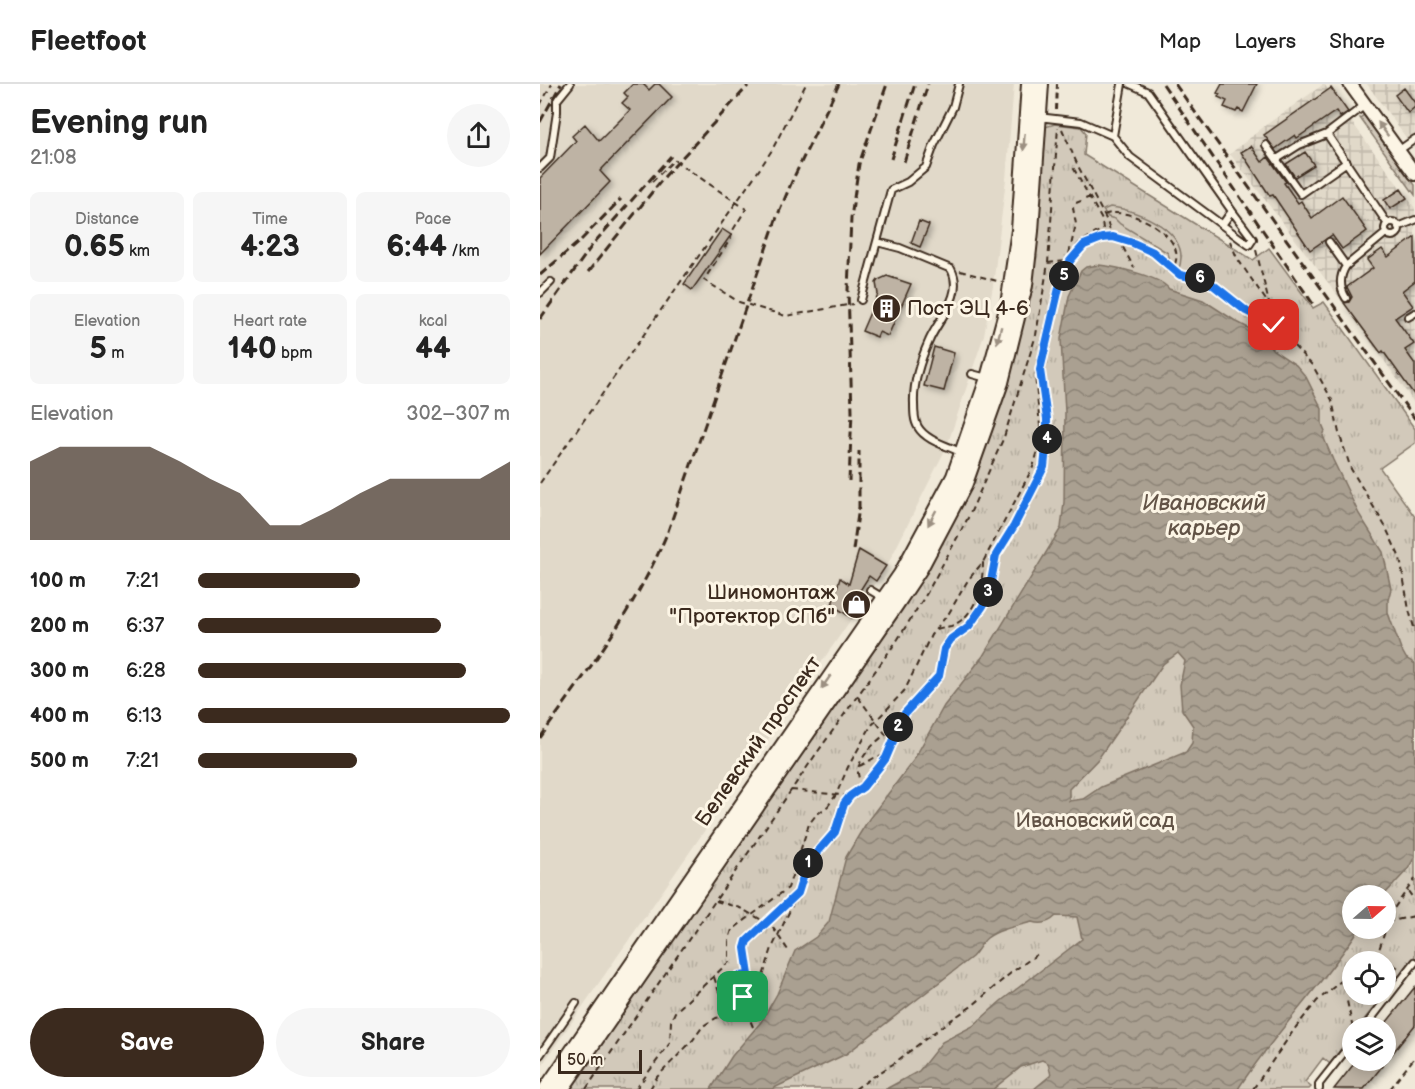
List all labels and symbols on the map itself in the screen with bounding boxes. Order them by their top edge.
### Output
one-way arrow [1377,122,1389,137]
one-way arrow [1019,133,1029,152]
pin: 5 [1049,261,1079,291]
pin: 6 [1185,263,1215,293]
building icon: Пост ЭЦ 4-6 [870,292,902,324]
place label: Пост ЭЦ 4-6 [907,296,1029,321]
pin [1248,299,1299,350]
one-way arrow [994,326,1003,344]
pin: 4 [1032,424,1062,454]
water label: Ивановский карьер [1142,490,1266,542]
one-way arrow [927,509,937,527]
pin: 3 [973,577,1003,607]
place label: Шиномонтаж "Протектор СПб" [669,580,835,629]
shop icon: Шиномонтаж "Протектор СПб" [840,588,872,620]
street label: Белевский проспект [690,651,827,831]
one-way arrow [820,673,832,689]
pin: 2 [883,712,913,742]
park label: Ивановский сад [1015,808,1175,833]
pin: 1 [793,848,823,878]
north arrow [1342,885,1396,939]
pin [717,971,768,1022]
scale bar [558,1047,642,1074]

